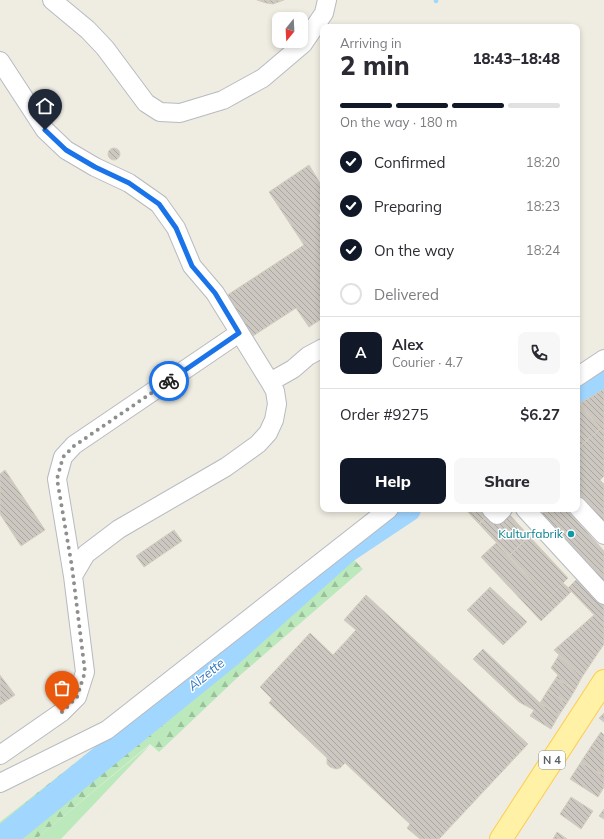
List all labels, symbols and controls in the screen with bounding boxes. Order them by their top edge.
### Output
north arrow [272,12,308,48]
map controls [272,12,308,48]
text: Arriving in [340,35,402,51]
text: 2 min [340,49,410,82]
text: 18:43–18:48 [473,49,560,68]
pin [28,89,62,130]
icon: home [34,95,56,117]
text: On the way · 180 m [340,114,457,130]
icon: check [340,151,362,173]
text: Confirmed [374,153,445,172]
text: 18:20 [526,154,560,170]
icon: check [340,195,362,217]
text: Preparing [374,197,442,216]
text: 18:23 [526,198,560,214]
icon: check [340,239,362,261]
text: On the way [374,241,454,260]
text: 18:24 [526,242,560,258]
text: Delivered [374,285,439,304]
button: phone [518,332,560,374]
text: Alex [392,335,424,354]
text: A [355,343,367,362]
text: Courier · 4.7 [392,354,463,370]
courier [149,361,189,401]
icon: bike [158,370,180,392]
text: Order #9275 [340,405,428,424]
text: $6.27 [520,405,560,424]
button: Help [340,458,446,504]
button: Share [454,458,560,504]
place label: Kulturfabrik [498,526,564,541]
marker: Kulturfabrik [566,529,576,539]
water label: Alzette [184,654,227,694]
pin [45,671,79,712]
icon: bag [51,677,73,699]
road number: N 4 [539,751,565,769]

